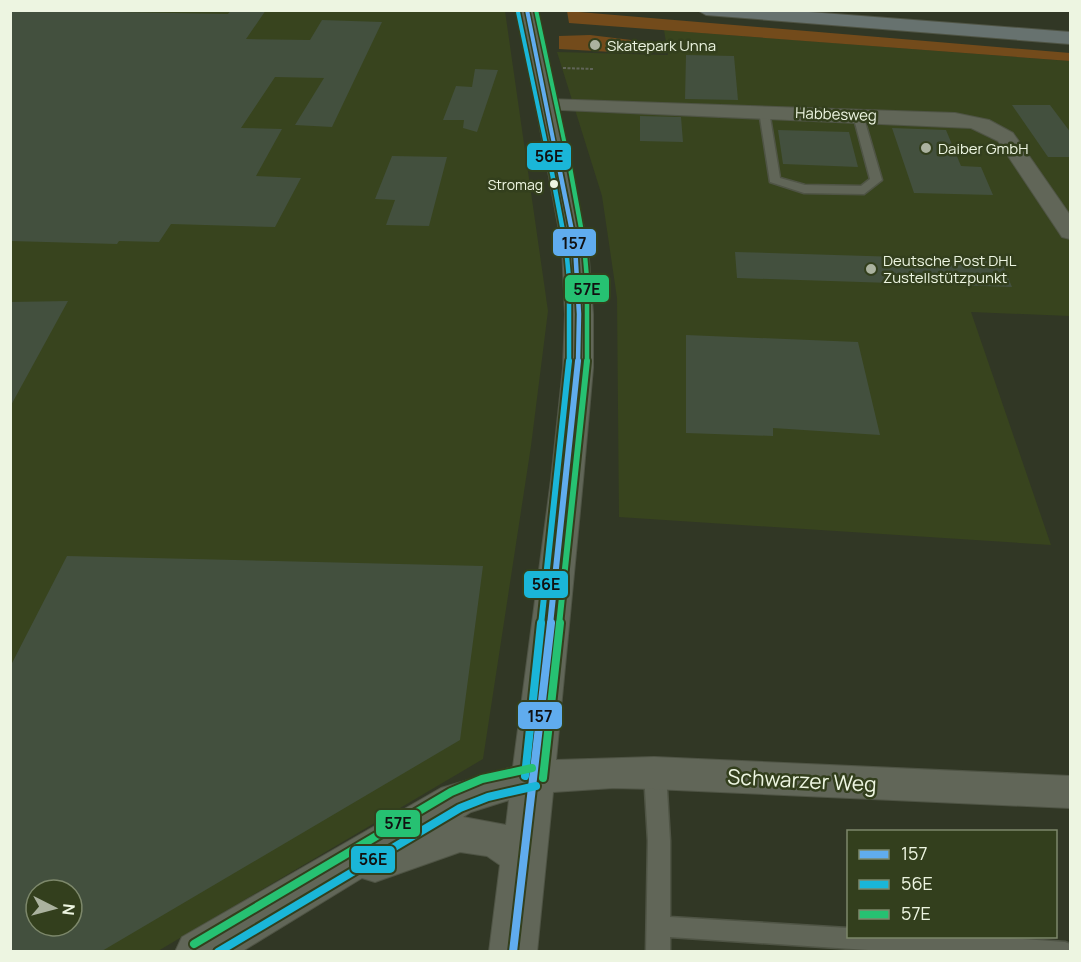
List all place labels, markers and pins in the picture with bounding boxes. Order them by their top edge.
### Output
place label: Skatepark Unna [607,35,716,56]
marker: Skatepark Unna [588,38,602,52]
place label: Daiber GmbH [938,138,1028,159]
marker: Daiber GmbH [919,141,933,155]
place label: Stromag [488,175,543,194]
marker: Stromag [548,178,560,190]
place label: Deutsche Post DHL Zustellstützpunkt [883,250,1017,288]
marker: Deutsche Post DHL Zustellstützpunkt [864,262,878,276]

